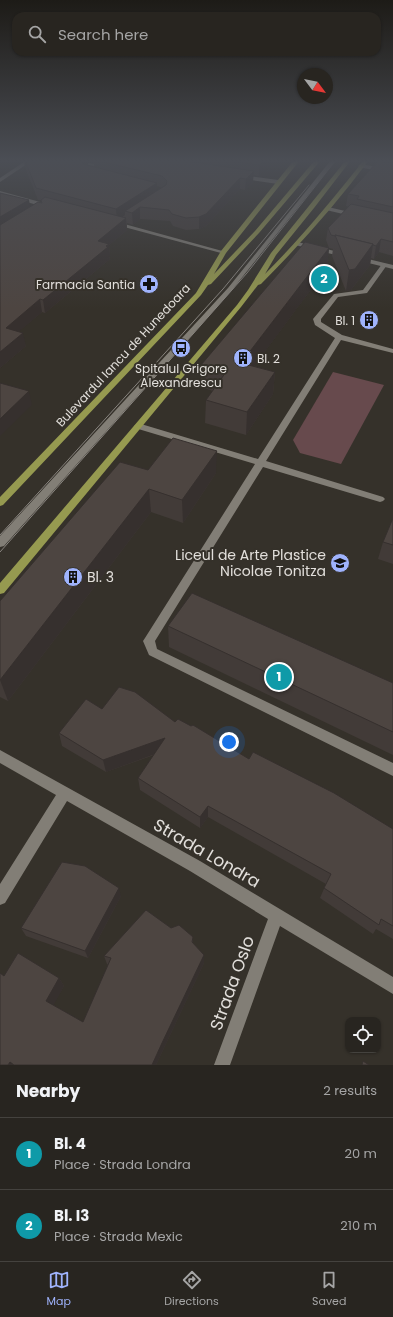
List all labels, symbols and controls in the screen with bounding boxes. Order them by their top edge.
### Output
search box [12,12,381,56]
icon: search [26,23,48,45]
text: Search here [58,24,148,45]
north arrow [297,68,333,104]
pin: 2 [311,264,337,294]
pharmacy icon: Farmacia Santia [138,273,160,295]
place label: Farmacia Santia [36,276,135,293]
street label: Bulevardul Iancu de Hunedoara [52,280,194,430]
building icon: Bl. 1 [358,309,380,331]
place label: Bl. 1 [335,312,355,329]
bus stop icon: Spitalul Grigore Alexandrescu [170,337,192,359]
building icon: Bl. 2 [232,347,254,369]
place label: Bl. 2 [257,350,280,367]
place label: Spitalul Grigore Alexandrescu [135,360,227,391]
place label: Liceul de Arte Plastice Nicolae Tonitza [175,545,326,581]
school or university icon: Liceul de Arte Plastice Nicolae Tonitza [329,552,351,574]
building icon: Bl. 3 [62,566,84,588]
place label: Bl. 3 [87,567,114,587]
pin: 1 [266,662,292,692]
your location [219,732,239,752]
street label: Strada Londra [149,813,265,893]
street label: Strada Oslo [204,932,260,1034]
map controls [345,1017,381,1053]
button: locate [345,1017,381,1053]
text: Nearby [16,1079,80,1103]
text: 2 results [323,1081,377,1100]
text: Bl. 4 [54,1133,86,1154]
text: 1 [27,1144,31,1163]
text: 20 m [344,1144,377,1163]
text: Place · Strada Londra [54,1155,191,1174]
text: Bl. I3 [54,1205,89,1226]
text: 2 [25,1216,33,1235]
text: 210 m [340,1216,377,1235]
text: Place · Strada Mexic [54,1227,183,1246]
tab: Map [47,1269,71,1310]
tab: Directions [164,1269,219,1310]
tab: Saved [312,1269,346,1310]

